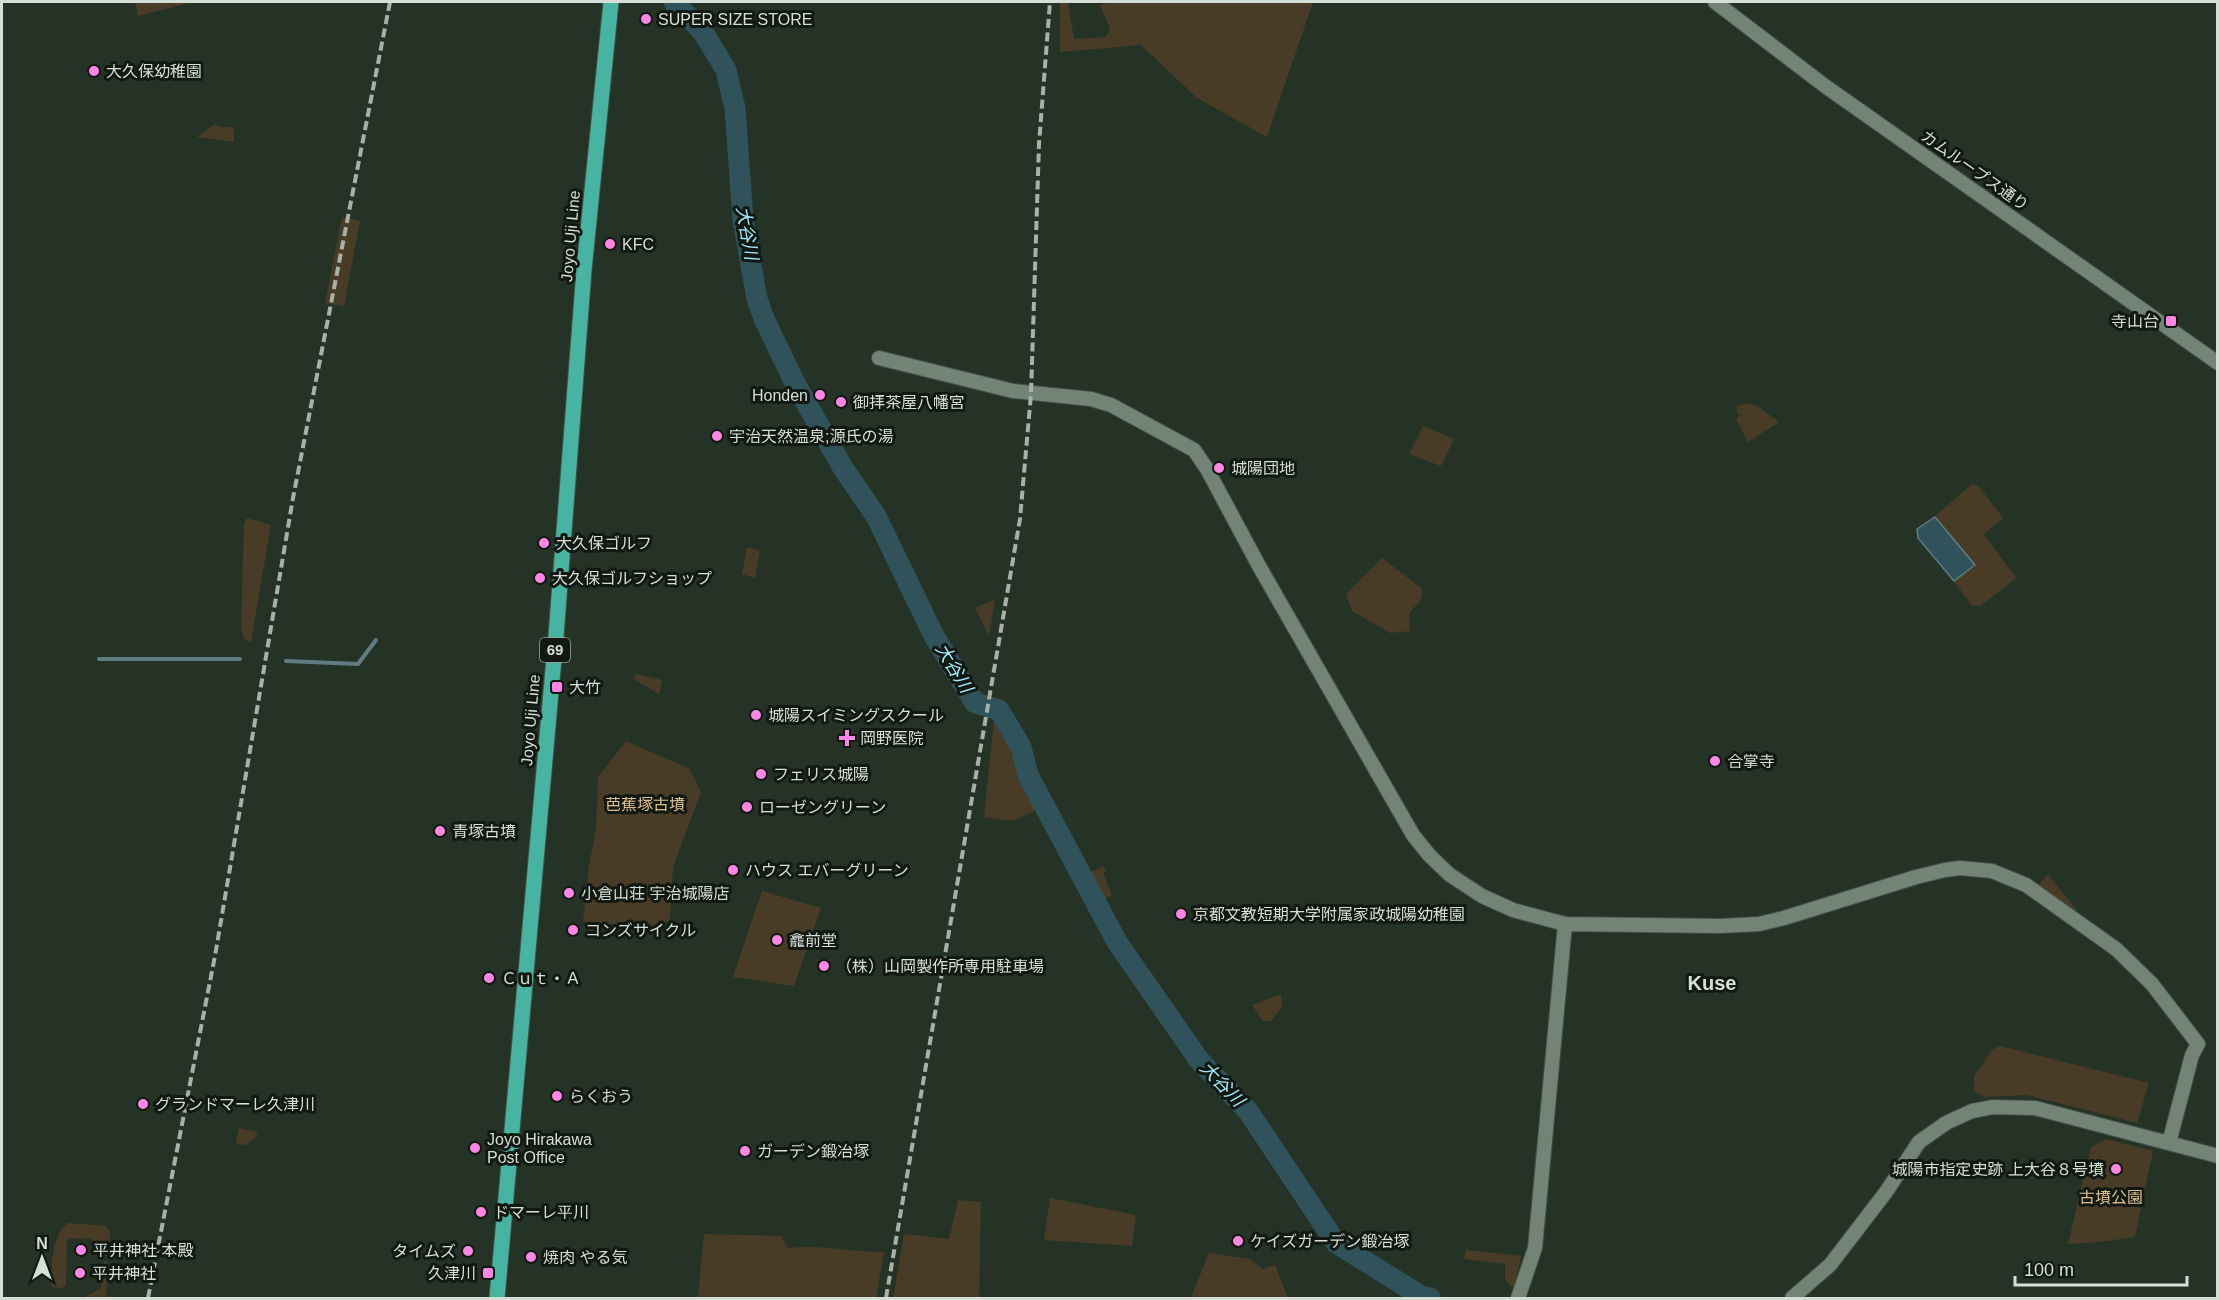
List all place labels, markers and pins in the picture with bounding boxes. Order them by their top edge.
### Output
place label: SUPER SIZE STORE [658,11,812,28]
marker: SUPER SIZE STORE [639,12,653,26]
place label: 大久保幼稚園 [106,63,202,80]
marker: 大久保幼稚園 [87,64,101,78]
place label: KFC [622,236,654,253]
marker: KFC [603,237,617,251]
place label: 寺山台 [2111,313,2159,330]
marker: 寺山台 [2164,314,2178,328]
place label: Honden [752,387,808,404]
marker: Honden [813,388,827,402]
place label: 御拝茶屋八幡宮 [853,394,965,411]
marker: 御拝茶屋八幡宮 [834,395,848,409]
place label: 宇治天然温泉;源氏の湯 [729,428,893,445]
marker: 宇治天然温泉;源氏の湯 [710,429,724,443]
place label: 城陽団地 [1231,460,1295,477]
marker: 城陽団地 [1212,461,1226,475]
place label: 大久保ゴルフ [556,535,652,552]
marker: 大久保ゴルフ [537,536,551,550]
place label: 大久保ゴルフショップ [552,570,712,587]
marker: 大久保ゴルフショップ [533,571,547,585]
place label: 大竹 [569,679,601,696]
marker: 大竹 [550,680,564,694]
place label: 城陽スイミングスクール [768,707,944,724]
marker: 城陽スイミングスクール [749,708,763,722]
marker: 岡野医院 [838,729,856,747]
place label: 岡野医院 [860,730,924,747]
place label: 合掌寺 [1727,753,1775,770]
marker: 合掌寺 [1708,754,1722,768]
place label: フェリス城陽 [773,766,869,783]
marker: フェリス城陽 [754,767,768,781]
place label: ローゼングリーン [759,799,886,816]
marker: ローゼングリーン [740,800,754,814]
place label: 青塚古墳 [452,823,516,840]
marker: 青塚古墳 [433,824,447,838]
place label: ハウス エバーグリーン [745,862,909,879]
marker: ハウス エバーグリーン [726,863,740,877]
place label: 小倉山荘 宇治城陽店 [581,885,729,902]
marker: 小倉山荘 宇治城陽店 [562,886,576,900]
place label: 京都文教短期大学附属家政城陽幼稚園 [1193,906,1465,923]
marker: 京都文教短期大学附属家政城陽幼稚園 [1174,907,1188,921]
place label: コンズサイクル [585,922,696,939]
marker: コンズサイクル [566,923,580,937]
place label: 龕前堂 [789,932,837,949]
marker: 龕前堂 [770,933,784,947]
place label: （株）山岡製作所専用駐車場 [836,958,1044,975]
marker: （株）山岡製作所専用駐車場 [817,959,831,973]
place label: Ｃｕｔ・Ａ [501,970,581,987]
marker: Ｃｕｔ・Ａ [482,971,496,985]
place label: らくおう [569,1088,633,1105]
marker: らくおう [550,1089,564,1103]
place label: グランドマーレ久津川 [155,1096,315,1113]
marker: グランドマーレ久津川 [136,1097,150,1111]
place label: Joyo Hirakawa Post Office [487,1131,592,1166]
marker: Joyo Hirakawa Post Office [468,1141,482,1155]
place label: ガーデン鍛冶塚 [757,1143,869,1160]
marker: ガーデン鍛冶塚 [738,1144,752,1158]
place label: 城陽市指定史跡 上大谷８号墳 [1892,1161,2104,1178]
marker: 城陽市指定史跡 上大谷８号墳 [2109,1162,2123,1176]
place label: ドマーレ平川 [493,1204,589,1221]
marker: ドマーレ平川 [474,1205,488,1219]
place label: ケイズガーデン鍛冶塚 [1250,1233,1409,1250]
marker: ケイズガーデン鍛冶塚 [1231,1234,1245,1248]
place label: 平井神社 本殿 [93,1242,193,1259]
marker: 平井神社 本殿 [74,1243,88,1257]
place label: タイムズ [392,1243,456,1260]
marker: タイムズ [461,1244,475,1258]
place label: 焼肉 やる気 [543,1249,627,1266]
marker: 焼肉 やる気 [524,1250,538,1264]
place label: 平井神社 [92,1265,156,1282]
place label: 久津川 [428,1265,476,1282]
marker: 平井神社 [73,1266,87,1280]
marker: 久津川 [481,1266,495,1280]

